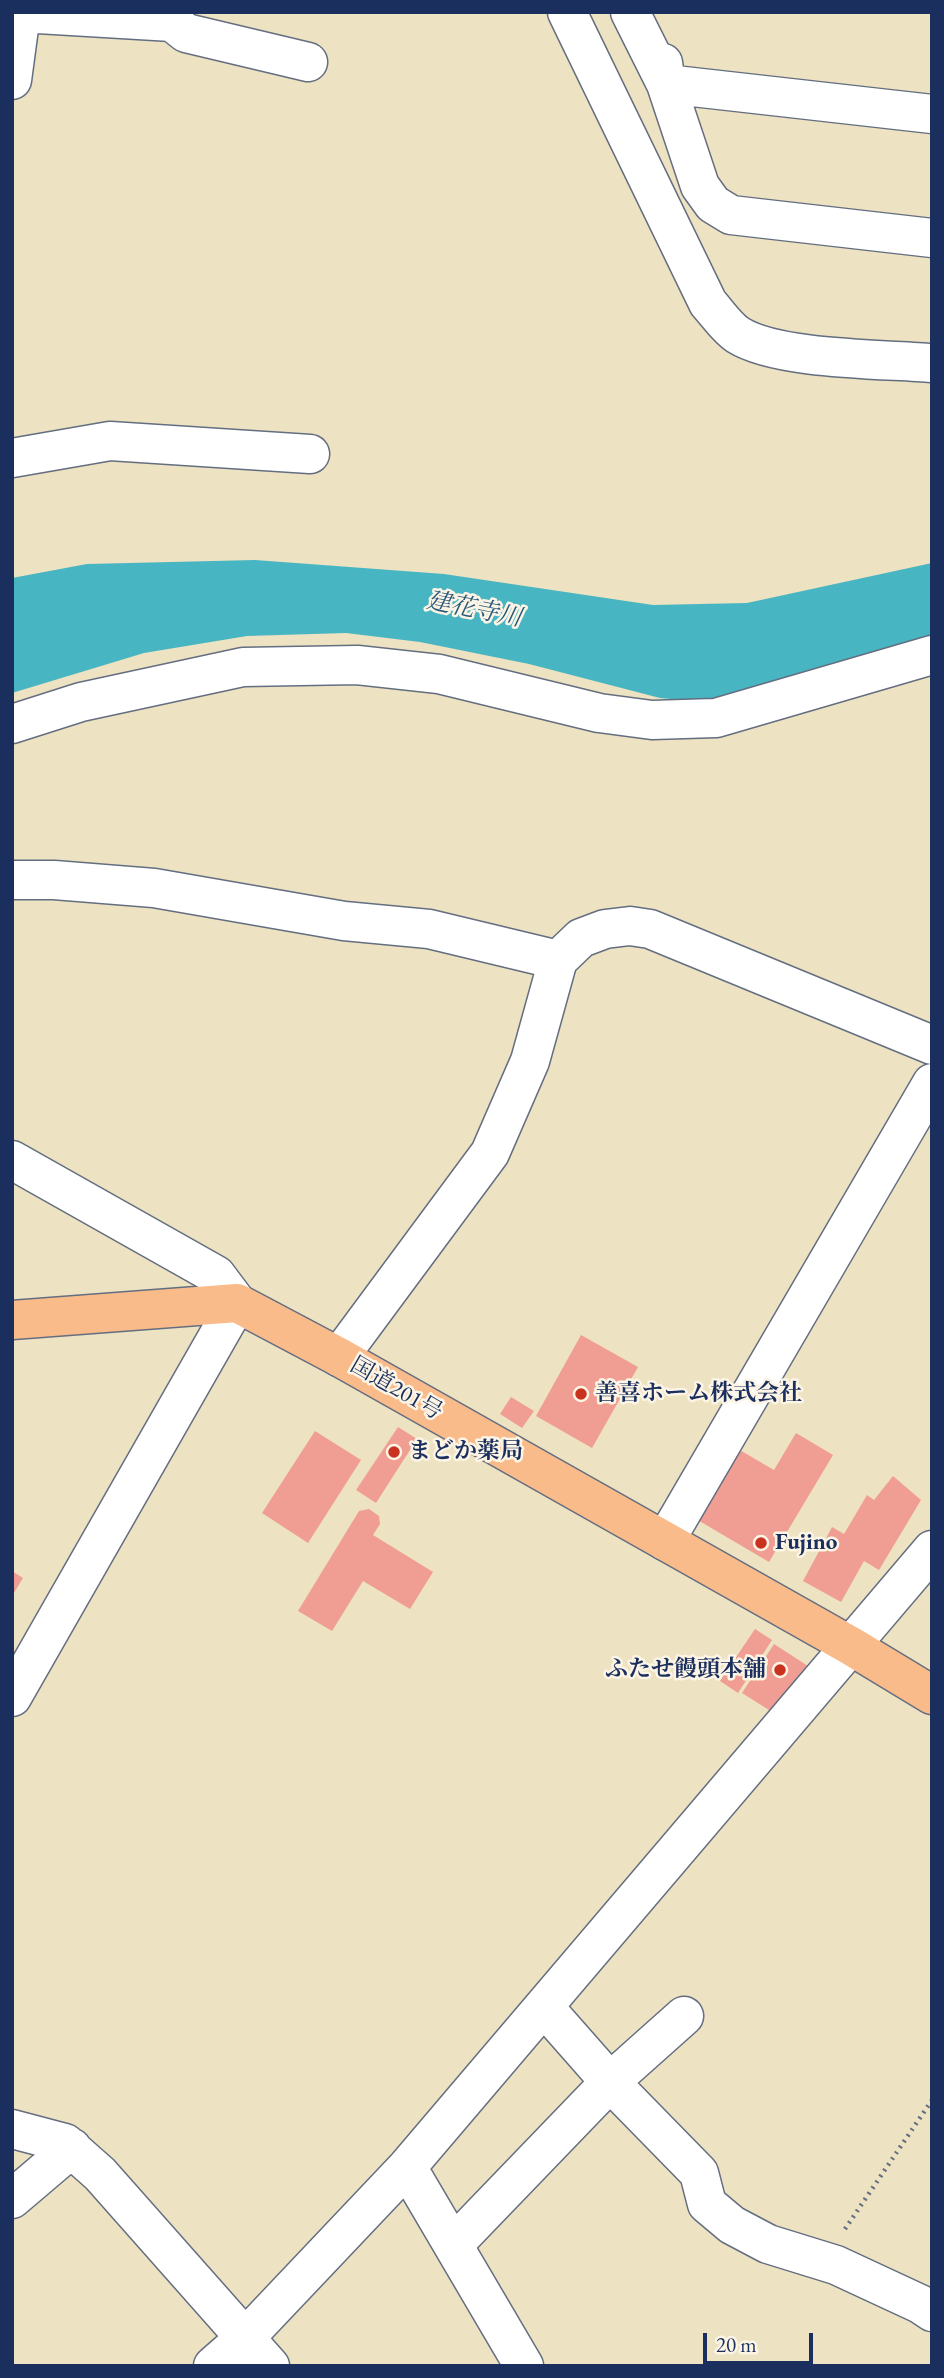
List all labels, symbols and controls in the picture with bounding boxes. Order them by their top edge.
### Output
water label: 建花寺川 [424,587,524,633]
street label: 国道201号 [345,1352,447,1426]
place label: 善喜ホーム株式会社 [595,1380,802,1408]
marker: 善喜ホーム株式会社 [573,1386,589,1402]
place label: まどか薬局 [408,1438,523,1466]
marker: まどか薬局 [386,1444,402,1460]
place label: Fujino [775,1529,837,1557]
marker: Fujino [753,1535,769,1551]
place label: ふたせ饅頭本舗 [605,1656,766,1684]
marker: ふたせ饅頭本舗 [772,1662,788,1678]
scale bar [706,2318,816,2362]
text: 20 m [716,2331,757,2358]

